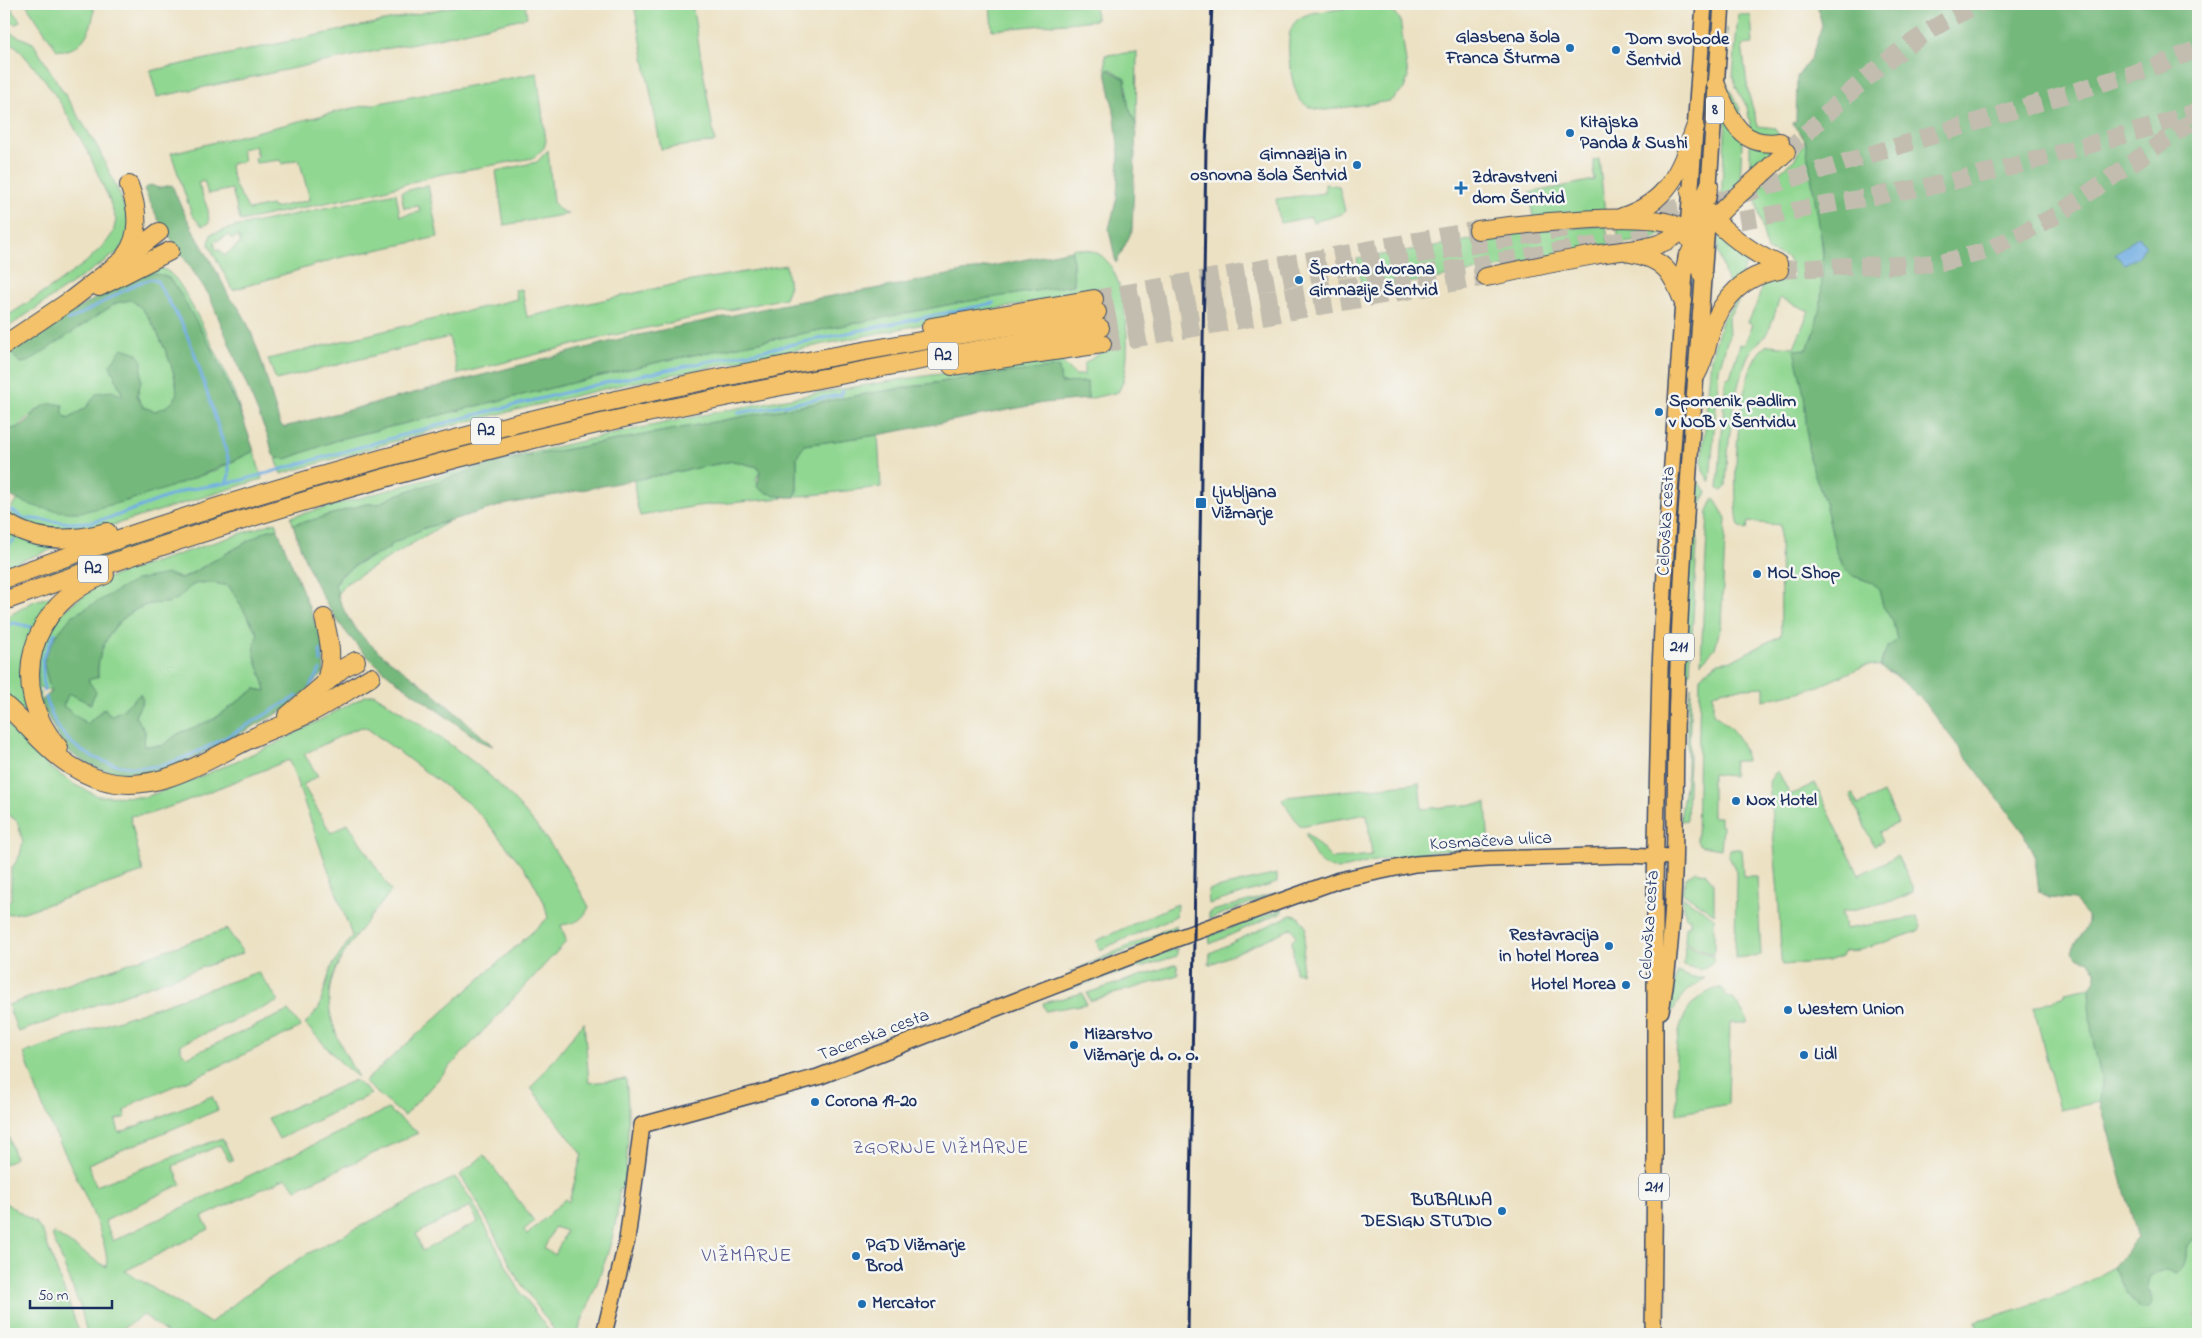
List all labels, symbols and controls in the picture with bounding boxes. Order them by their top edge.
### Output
place label: Glasbena šola Franca Šturma [1445,25,1560,72]
place label: Dom svobode Šentvid [1625,27,1730,74]
marker: Glasbena šola Franca Šturma [1564,42,1576,54]
marker: Dom svobode Šentvid [1610,44,1622,56]
road number: 8 [1706,96,1724,124]
place label: Kitajska Panda & Sushi [1580,110,1688,157]
marker: Kitajska Panda & Sushi [1564,127,1576,139]
place label: Gimnazija in osnovna šola Šentvid [1190,142,1348,189]
marker: Gimnazija in osnovna šola Šentvid [1351,159,1363,171]
place label: Zdravstveni dom Šentvid [1472,165,1566,212]
marker: Zdravstveni dom Šentvid [1454,181,1468,195]
place label: Športna dvorana Gimnazije Šentvid [1309,257,1439,304]
marker: Športna dvorana Gimnazije Šentvid [1293,274,1305,286]
road number: A2 [928,342,958,370]
place label: Spomenik padlim v NOB v Šentvidu [1668,389,1796,436]
marker: Spomenik padlim v NOB v Šentvidu [1653,406,1665,418]
road number: A2 [471,418,501,444]
street label: Celovška cesta [1651,466,1683,576]
place label: Ljubljana Vižmarje [1211,480,1277,527]
marker: Ljubljana Vižmarje [1194,496,1208,510]
road number: A2 [78,556,108,582]
place label: MOL Shop [1767,561,1840,587]
marker: MOL Shop [1751,568,1763,580]
road number: 211 [1664,634,1694,660]
place label: Nox Hotel [1746,788,1817,814]
marker: Nox Hotel [1730,795,1742,807]
street label: Kosmačeva ulica [1429,826,1553,858]
street label: Celovška cesta [1633,869,1667,981]
place label: Restavracija in hotel Morea [1499,923,1599,970]
marker: Restavracija in hotel Morea [1603,940,1615,952]
place label: Hotel Morea [1531,972,1616,998]
marker: Hotel Morea [1620,979,1632,991]
place label: Western Union [1798,997,1904,1023]
street label: Tacenska cesta [815,1003,933,1069]
marker: Western Union [1782,1004,1794,1016]
place label: Mizarstvo Vižmarje d. o. o. [1083,1022,1199,1069]
marker: Mizarstvo Vižmarje d. o. o. [1068,1039,1080,1051]
place label: Lidl [1814,1042,1837,1068]
marker: Lidl [1798,1049,1810,1061]
place label: Corona 19-20 [825,1089,917,1115]
marker: Corona 19-20 [809,1096,821,1108]
district label: ZGORNJE VIŽMARJE [853,1135,1029,1162]
road number: 211 [1639,1174,1669,1200]
place label: BUBALINA DESIGN STUDIO [1361,1188,1492,1235]
marker: BUBALINA DESIGN STUDIO [1496,1205,1508,1217]
place label: PGD Vižmarje Brod [865,1233,966,1280]
district label: VIŽMARJE [701,1242,792,1271]
marker: PGD Vižmarje Brod [850,1250,862,1262]
scale bar [30,1278,112,1310]
text: 50 m [38,1285,69,1307]
place label: Mercator [872,1291,936,1317]
marker: Mercator [856,1298,868,1310]

